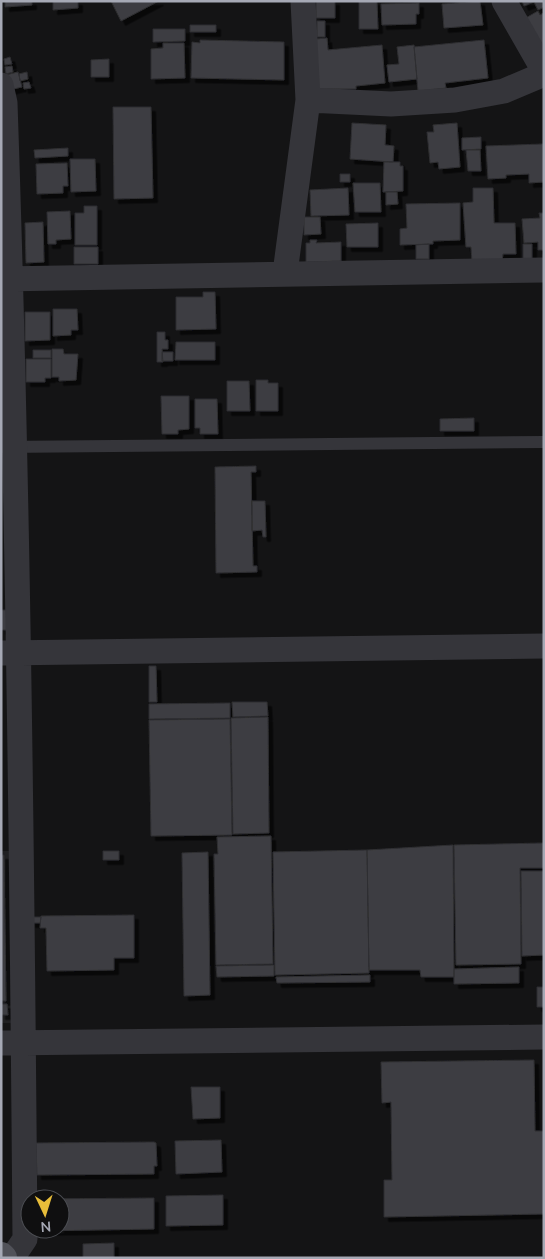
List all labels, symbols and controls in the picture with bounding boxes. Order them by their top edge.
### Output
north arrow [20,1189,70,1239]
text: N [40,1217,52,1236]

